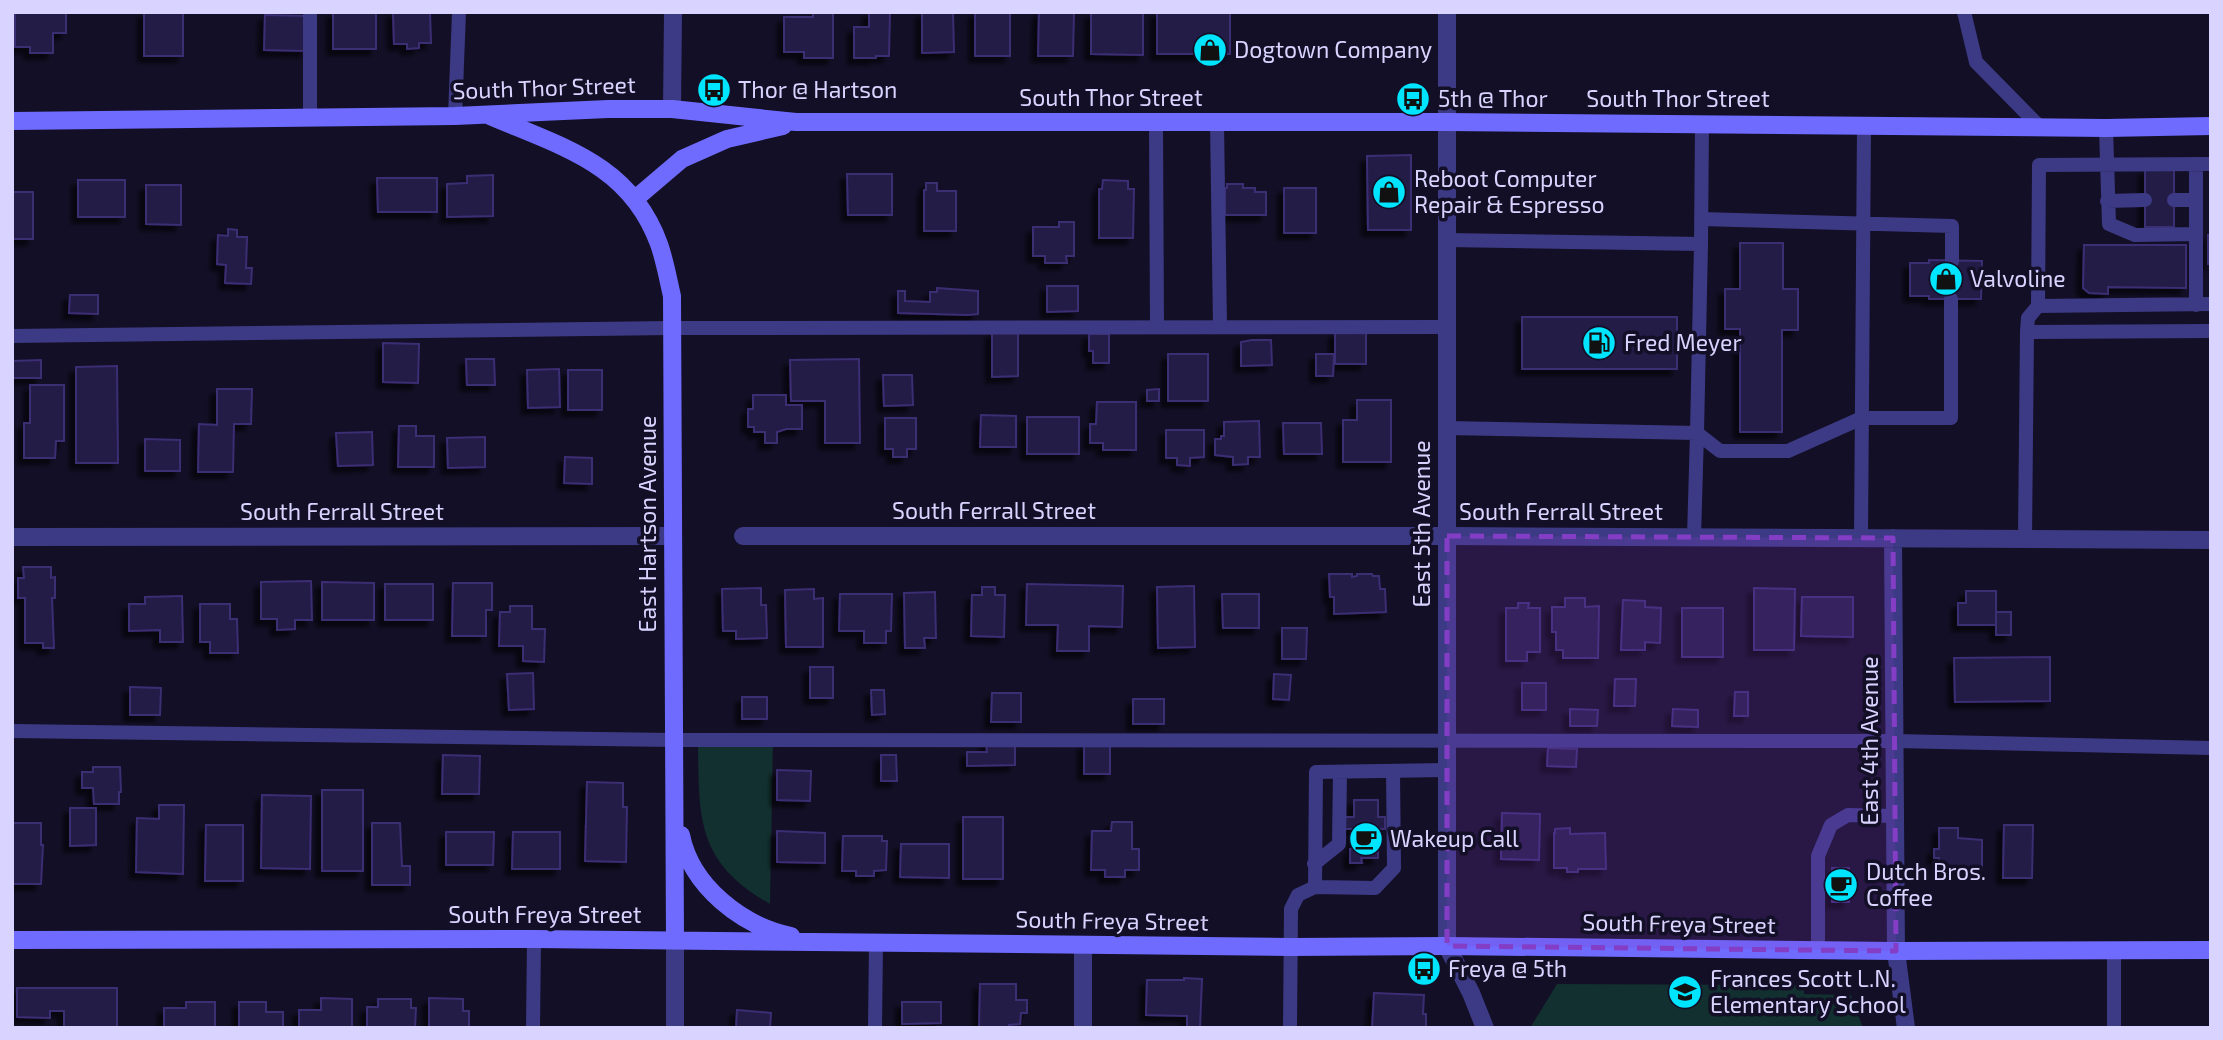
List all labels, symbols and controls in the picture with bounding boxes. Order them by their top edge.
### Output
shop icon: Dogtown Company [1191,31,1229,69]
place label: Dogtown Company [1234,35,1432,63]
street label: South Thor Street [452,70,636,104]
bus stop icon: Thor @ Hartson [695,71,733,109]
place label: Thor @ Hartson [738,75,897,103]
bus stop icon: 5th @ Thor [1394,80,1432,118]
street label: South Thor Street [1019,83,1203,111]
place label: 5th @ Thor [1438,84,1548,112]
street label: South Thor Street [1586,84,1770,112]
place label: Reboot Computer Repair & Espresso [1414,164,1605,218]
shop icon: Reboot Computer Repair & Espresso [1370,173,1408,211]
shop icon: Valvoline [1927,260,1965,298]
place label: Valvoline [1970,264,2066,292]
fuel station icon: Fred Meyer [1580,324,1618,362]
place label: Fred Meyer [1624,328,1742,356]
street label: East Hartson Avenue [633,416,661,632]
street label: East 5th Avenue [1407,440,1435,608]
street label: South Ferrall Street [892,496,1096,524]
street label: South Ferrall Street [240,497,444,525]
street label: South Ferrall Street [1459,497,1663,525]
street label: East 4th Avenue [1855,656,1883,826]
cafe icon: Wakeup Call [1347,820,1385,858]
place label: Wakeup Call [1390,824,1519,852]
place label: Dutch Bros. Coffee [1866,857,1986,911]
cafe icon: Dutch Bros. Coffee [1822,866,1860,904]
street label: South Freya Street [448,900,642,928]
street label: South Freya Street [1015,904,1209,936]
street label: South Freya Street [1582,907,1776,939]
bus stop icon: Freya @ 5th [1405,950,1443,988]
place label: Freya @ 5th [1448,954,1567,982]
place label: Frances Scott L.N. Elementary School [1710,964,1906,1018]
school or university icon: Frances Scott L.N. Elementary School [1666,973,1704,1011]

